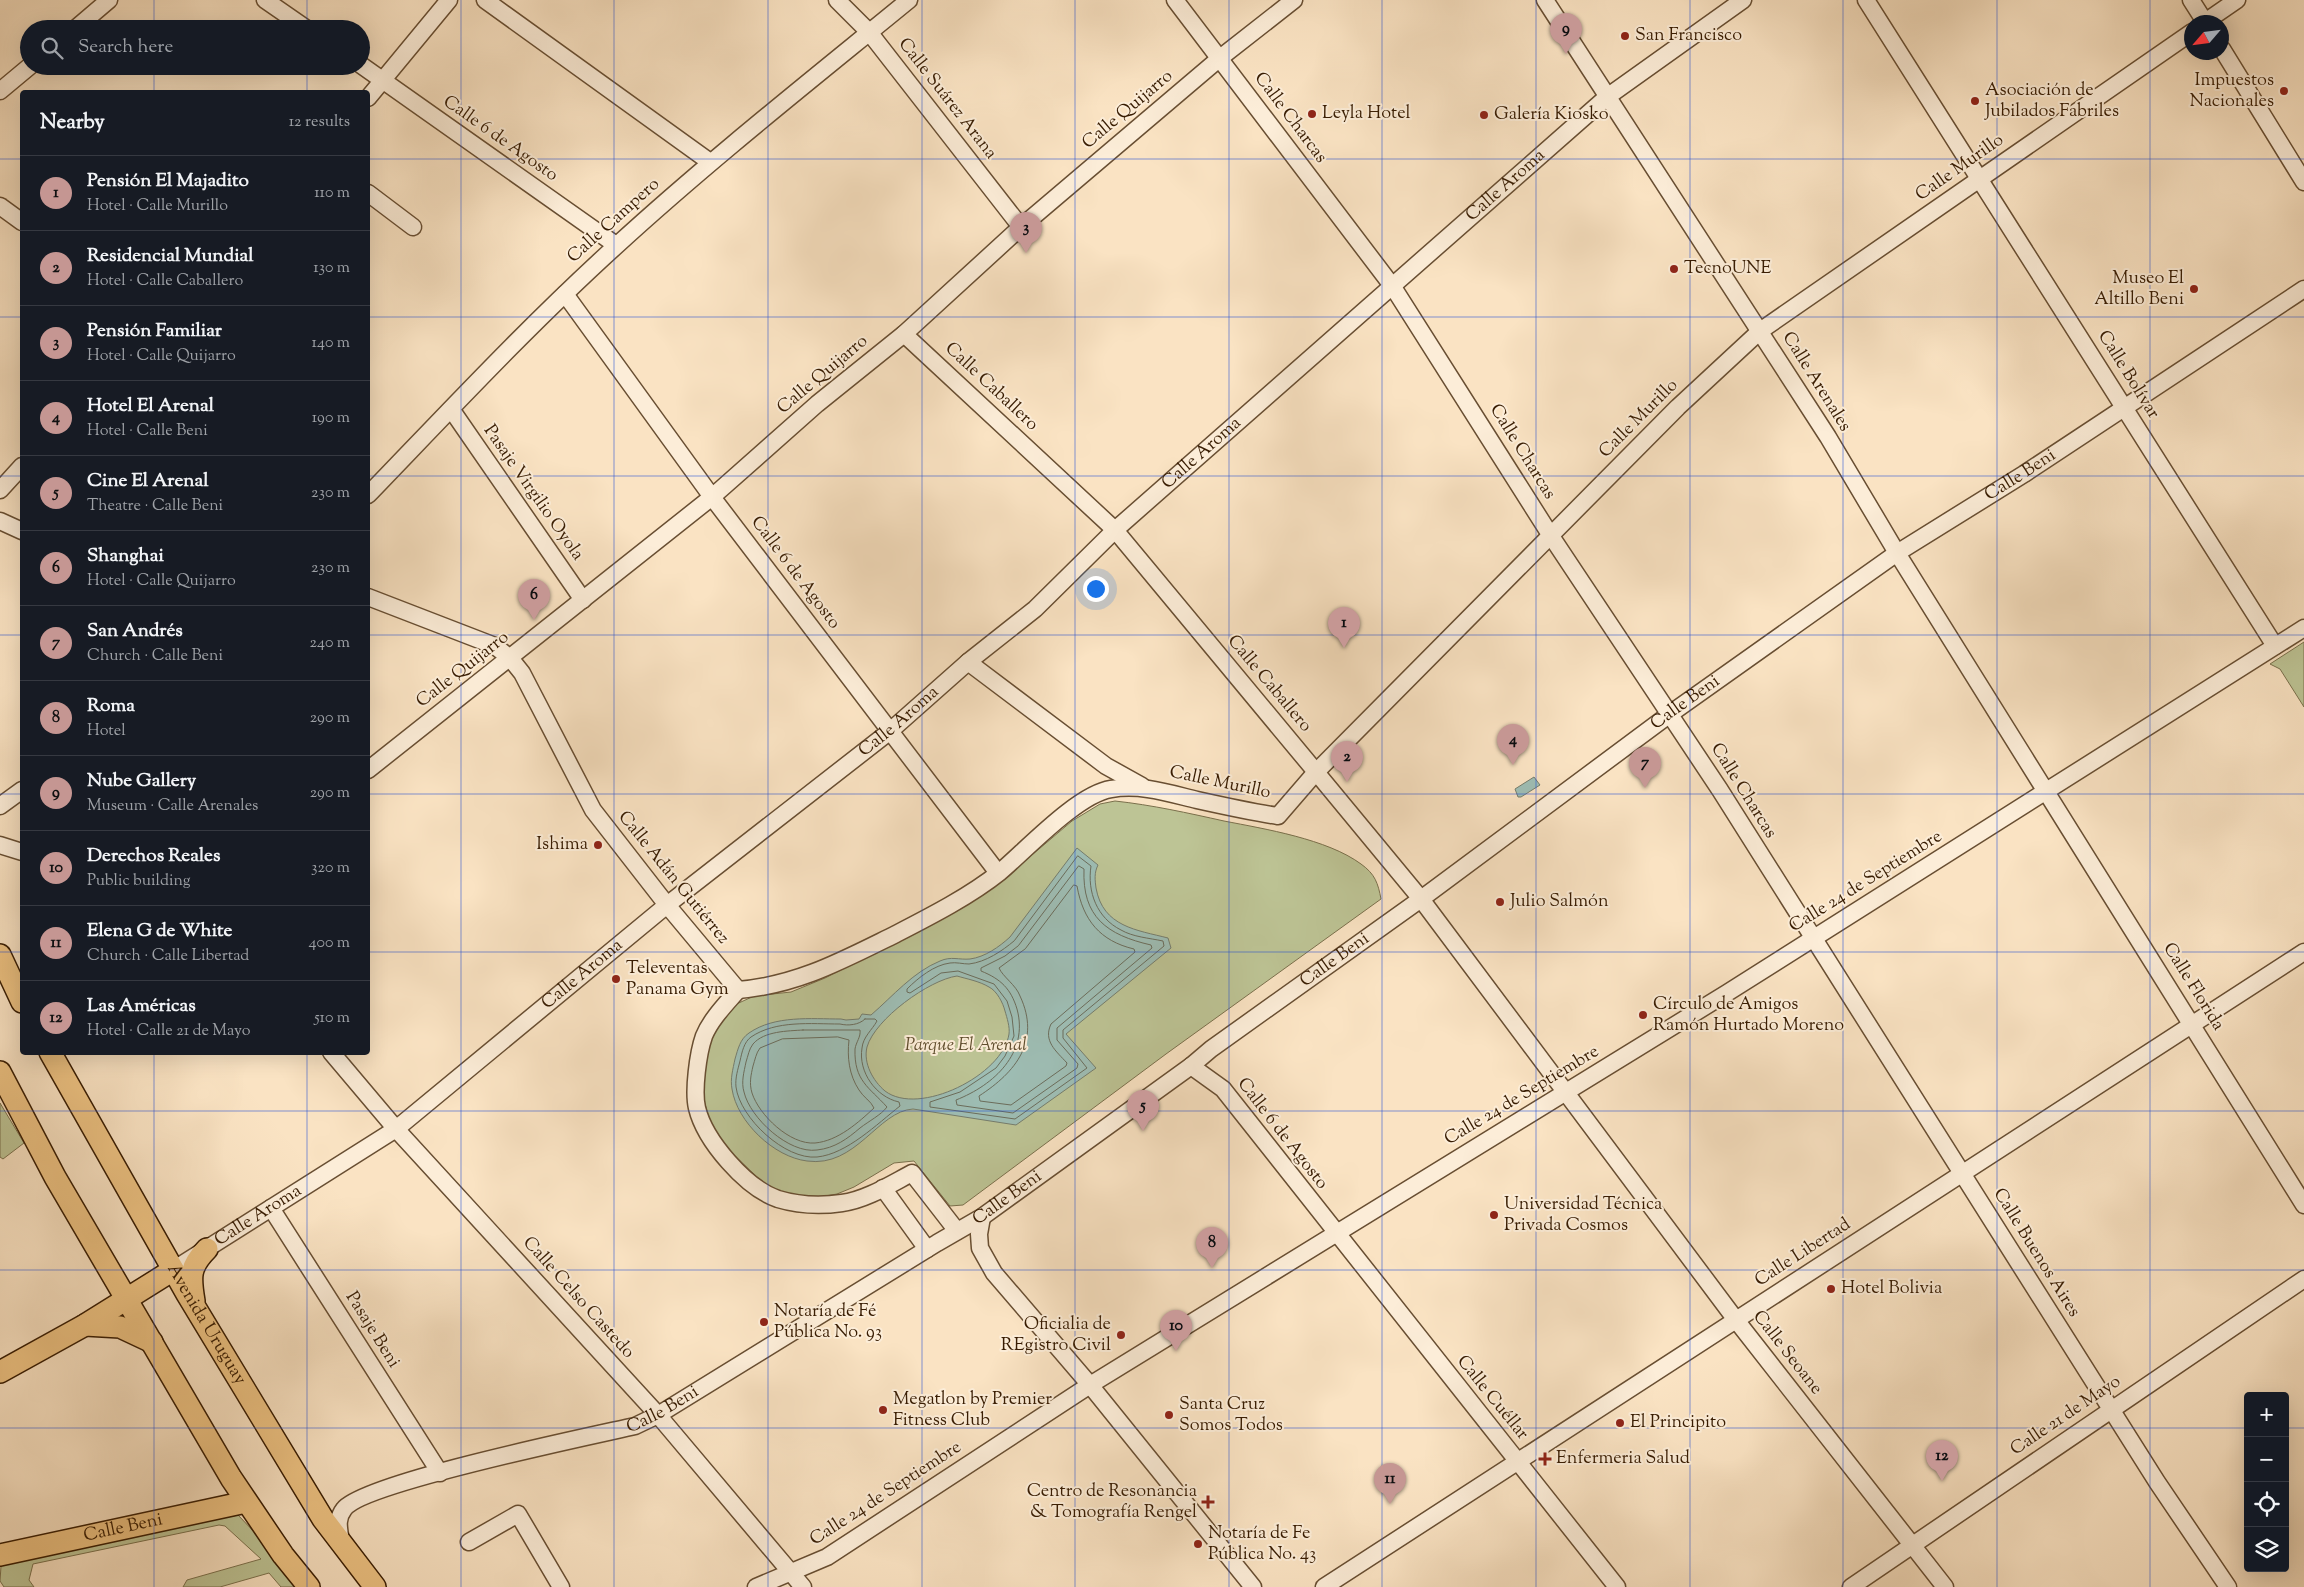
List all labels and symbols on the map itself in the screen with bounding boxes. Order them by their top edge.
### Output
pin: 9 [1550,13,1582,54]
north arrow [2184,15,2229,60]
place label: San Francisco [1635,23,1742,49]
marker: San Francisco [1619,30,1631,42]
street label: Calle Suárez Arana [891,33,1003,165]
street label: Calle Quijarro [1077,64,1179,156]
street label: Calle Charcas [1247,67,1333,169]
place label: Impuestos Nacionales [2189,68,2274,115]
place label: Asociación de Jubilados Fabriles [1984,78,2119,125]
marker: Impuestos Nacionales [2278,85,2290,97]
street label: Calle 6 de Agosto [437,89,563,189]
marker: Asociación de Jubilados Fabriles [1969,95,1981,107]
place label: Leyla Hotel [1322,101,1410,127]
place label: Galería Kiosko [1494,102,1609,128]
marker: Leyla Hotel [1306,108,1318,120]
marker: Galería Kiosko [1478,109,1490,121]
street label: Calle Murillo [1910,128,2010,208]
street label: Calle Aroma [1460,144,1552,228]
street label: Calle Campero [562,172,666,270]
pin: 3 [1010,212,1042,253]
place label: TecnoUNE [1684,256,1771,282]
marker: TecnoUNE [1668,263,1680,275]
place label: Museo El Altillo Beni [2094,266,2184,313]
marker: Museo El Altillo Beni [2188,283,2200,295]
street label: Calle Bolívar [2090,326,2166,424]
street label: Calle Arenales [1775,327,1857,437]
street label: Calle Quijarro [772,329,874,421]
street label: Calle Caballero [938,337,1044,438]
street label: Calle Murillo [1593,373,1685,465]
street label: Calle Charcas [1482,399,1562,505]
street label: Calle Aroma [1156,411,1248,496]
street label: Pasaje Virgilio Oyola [476,420,590,566]
street label: Calle Beni [1980,443,2061,508]
street label: Calle 6 de Agosto [744,511,846,635]
your location [1083,576,1109,602]
pin: 6 [518,579,550,620]
pin: 1 [1328,607,1360,648]
street label: Calle Quijarro [411,625,515,715]
street label: Calle Caballero [1220,630,1318,738]
street label: Calle Beni [1645,669,1726,737]
street label: Calle Aroma [853,680,945,764]
pin: 4 [1497,724,1529,765]
street label: Calle Charcas [1703,738,1783,844]
pin: 2 [1331,741,1363,782]
pin: 7 [1629,747,1661,788]
street label: Calle Murillo [1167,760,1273,806]
street label: Calle Adán Gutiérrez [611,806,735,950]
street label: Calle 24 de Septiembre [1784,824,1948,940]
place label: Ishima [536,832,588,858]
marker: Ishima [592,839,604,851]
place label: Julio Salmón [1509,889,1609,915]
marker: Julio Salmón [1494,896,1506,908]
street label: Calle Beni [1295,927,1375,994]
street label: Calle Aroma [536,933,629,1016]
street label: Calle Florida [2156,938,2230,1036]
place label: Televentas Panama Gym [626,956,729,1003]
marker: Televentas Panama Gym [610,973,622,985]
place label: Círculo de Amigos Ramón Hurtado Moreno [1653,992,1844,1039]
marker: Círculo de Amigos Ramón Hurtado Moreno [1637,1009,1649,1021]
park label: Parque El Arenal [905,1033,1027,1059]
street label: Calle 24 de Septiembre [1440,1039,1604,1153]
street label: Calle 6 de Agosto [1230,1073,1334,1196]
pin: 5 [1127,1090,1159,1131]
street label: Calle Beni [968,1165,1048,1233]
street label: Calle Aroma [210,1179,307,1253]
street label: Calle Buenos Aires [1986,1183,2086,1323]
place label: Universidad Técnica Privada Cosmos [1504,1192,1662,1239]
marker: Universidad Técnica Privada Cosmos [1488,1209,1500,1221]
street label: Calle Libertad [1750,1212,1856,1294]
pin: 8 [1196,1227,1228,1268]
street label: Calle Celso Castedo [516,1231,640,1365]
street label: Avenida Uruguay [160,1259,252,1390]
place label: Hotel Bolivia [1841,1276,1942,1302]
marker: Hotel Bolivia [1825,1283,1837,1295]
street label: Pasaje Beni [338,1287,406,1373]
place label: Notaría de Fé Pública No. 93 [774,1299,882,1346]
street label: Calle Seoane [1746,1305,1828,1401]
pin: 10 [1160,1310,1192,1351]
place label: Oficialia de REgistro Civil [1001,1312,1111,1359]
marker: Notaría de Fé Pública No. 93 [758,1316,770,1328]
marker: Oficialia de REgistro Civil [1115,1329,1127,1341]
street label: Calle Cuéllar [1450,1350,1534,1446]
street label: Calle 21 de Mayo [2006,1369,2127,1463]
street label: Calle Beni [624,1380,704,1441]
place label: Megatlon by Premier Fitness Club [893,1387,1052,1434]
place label: Santa Cruz Somos Todos [1179,1392,1283,1439]
marker: Megatlon by Premier Fitness Club [877,1404,889,1416]
marker: Santa Cruz Somos Todos [1163,1409,1175,1421]
place label: El Principito [1630,1410,1726,1436]
marker: El Principito [1614,1417,1626,1429]
street label: Calle 24 de Septiembre [805,1435,967,1553]
pin: 12 [1926,1440,1958,1481]
place label: Enfermeria Salud [1556,1446,1690,1472]
marker: Enfermeria Salud [1538,1452,1552,1466]
pin: 11 [1374,1463,1406,1504]
place label: Centro de Resonancia & Tomografía Rengel [1027,1479,1197,1526]
marker: Centro de Resonancia & Tomografía Rengel [1201,1495,1215,1509]
street label: Calle Beni [81,1507,165,1550]
place label: Notaría de Fe Pública No. 43 [1208,1521,1316,1568]
marker: Notaría de Fe Pública No. 43 [1192,1538,1204,1550]

